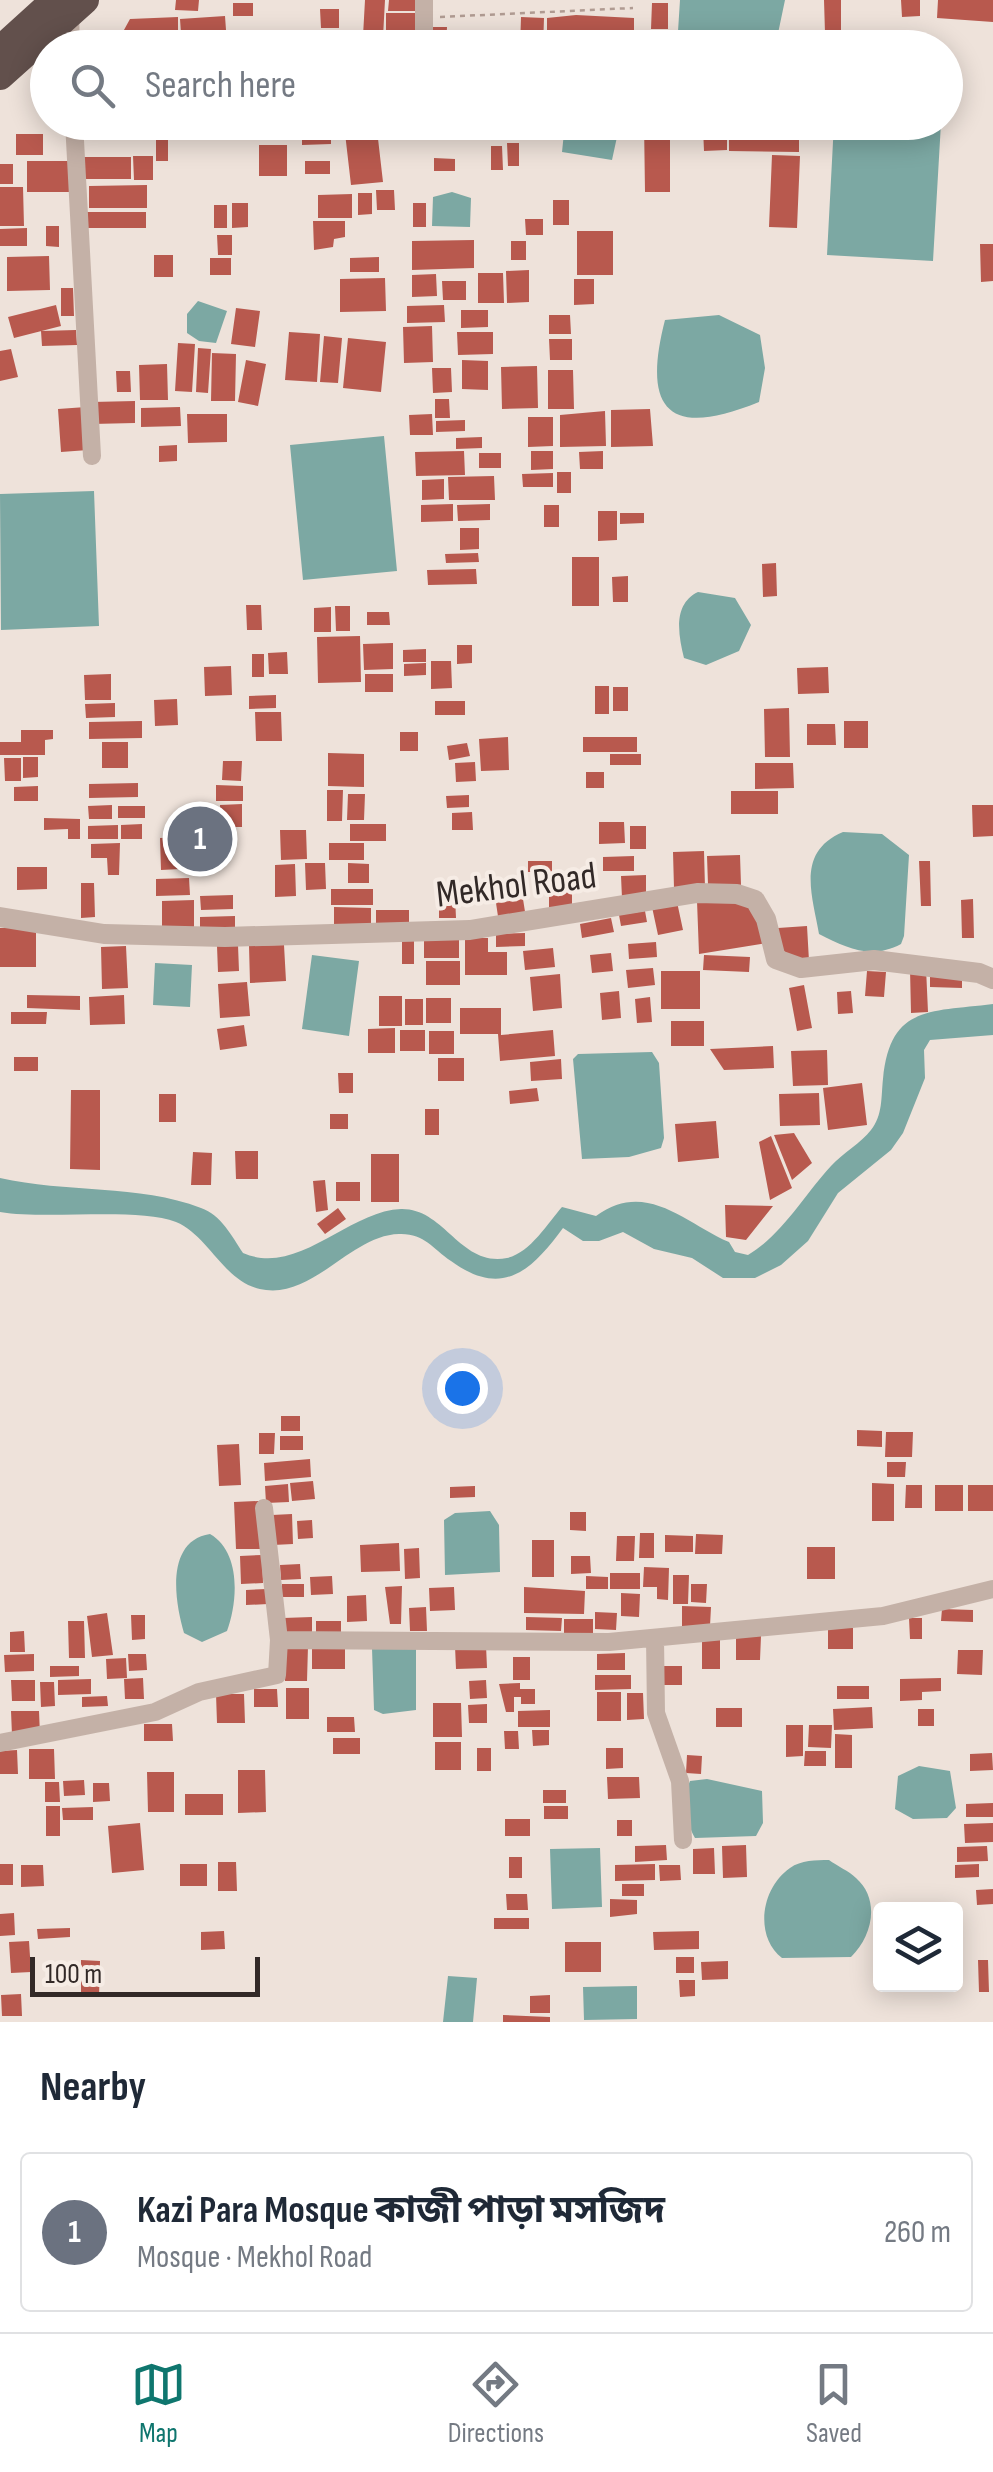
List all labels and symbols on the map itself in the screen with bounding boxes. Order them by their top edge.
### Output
pin: 1 [168,802,232,876]
street label: Mekhol Road [434,853,599,918]
your location [437,1363,488,1414]
scale bar [30,1952,260,1996]

